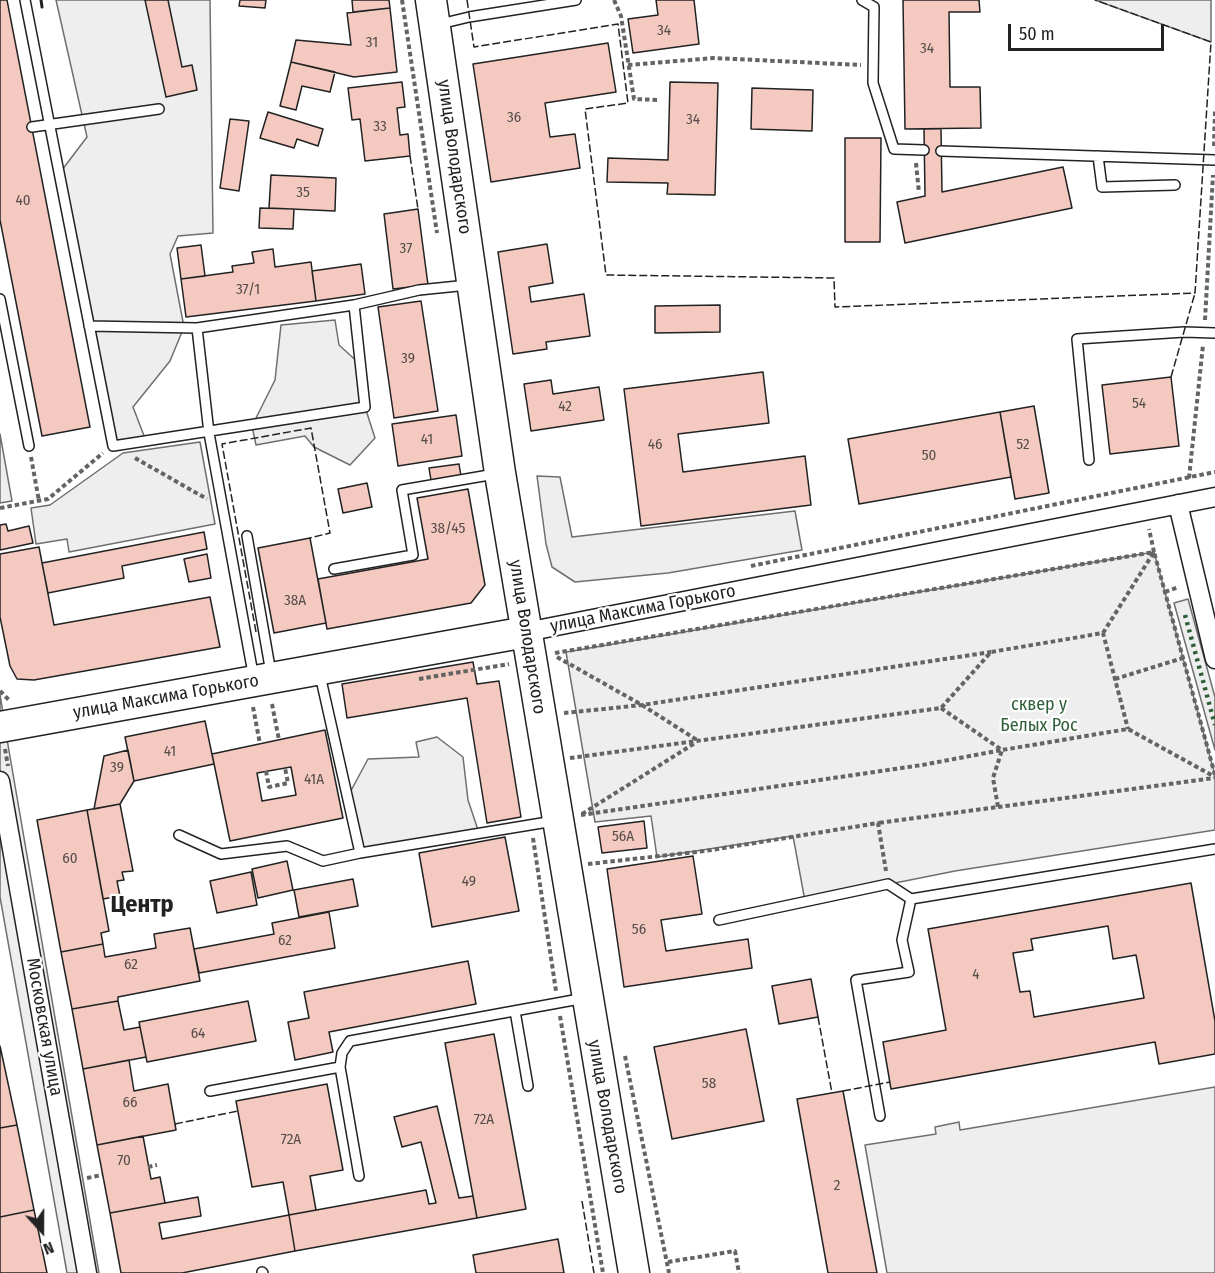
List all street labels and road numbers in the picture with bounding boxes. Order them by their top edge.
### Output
street label: улица Володарского [432,78,476,236]
street label: улица Володарского [504,558,550,716]
street label: улица Максима Горького [549,580,737,638]
street label: улица Максима Горького [71,670,261,724]
street label: Московская улица [21,956,67,1098]
street label: улица Володарского [583,1038,631,1196]

